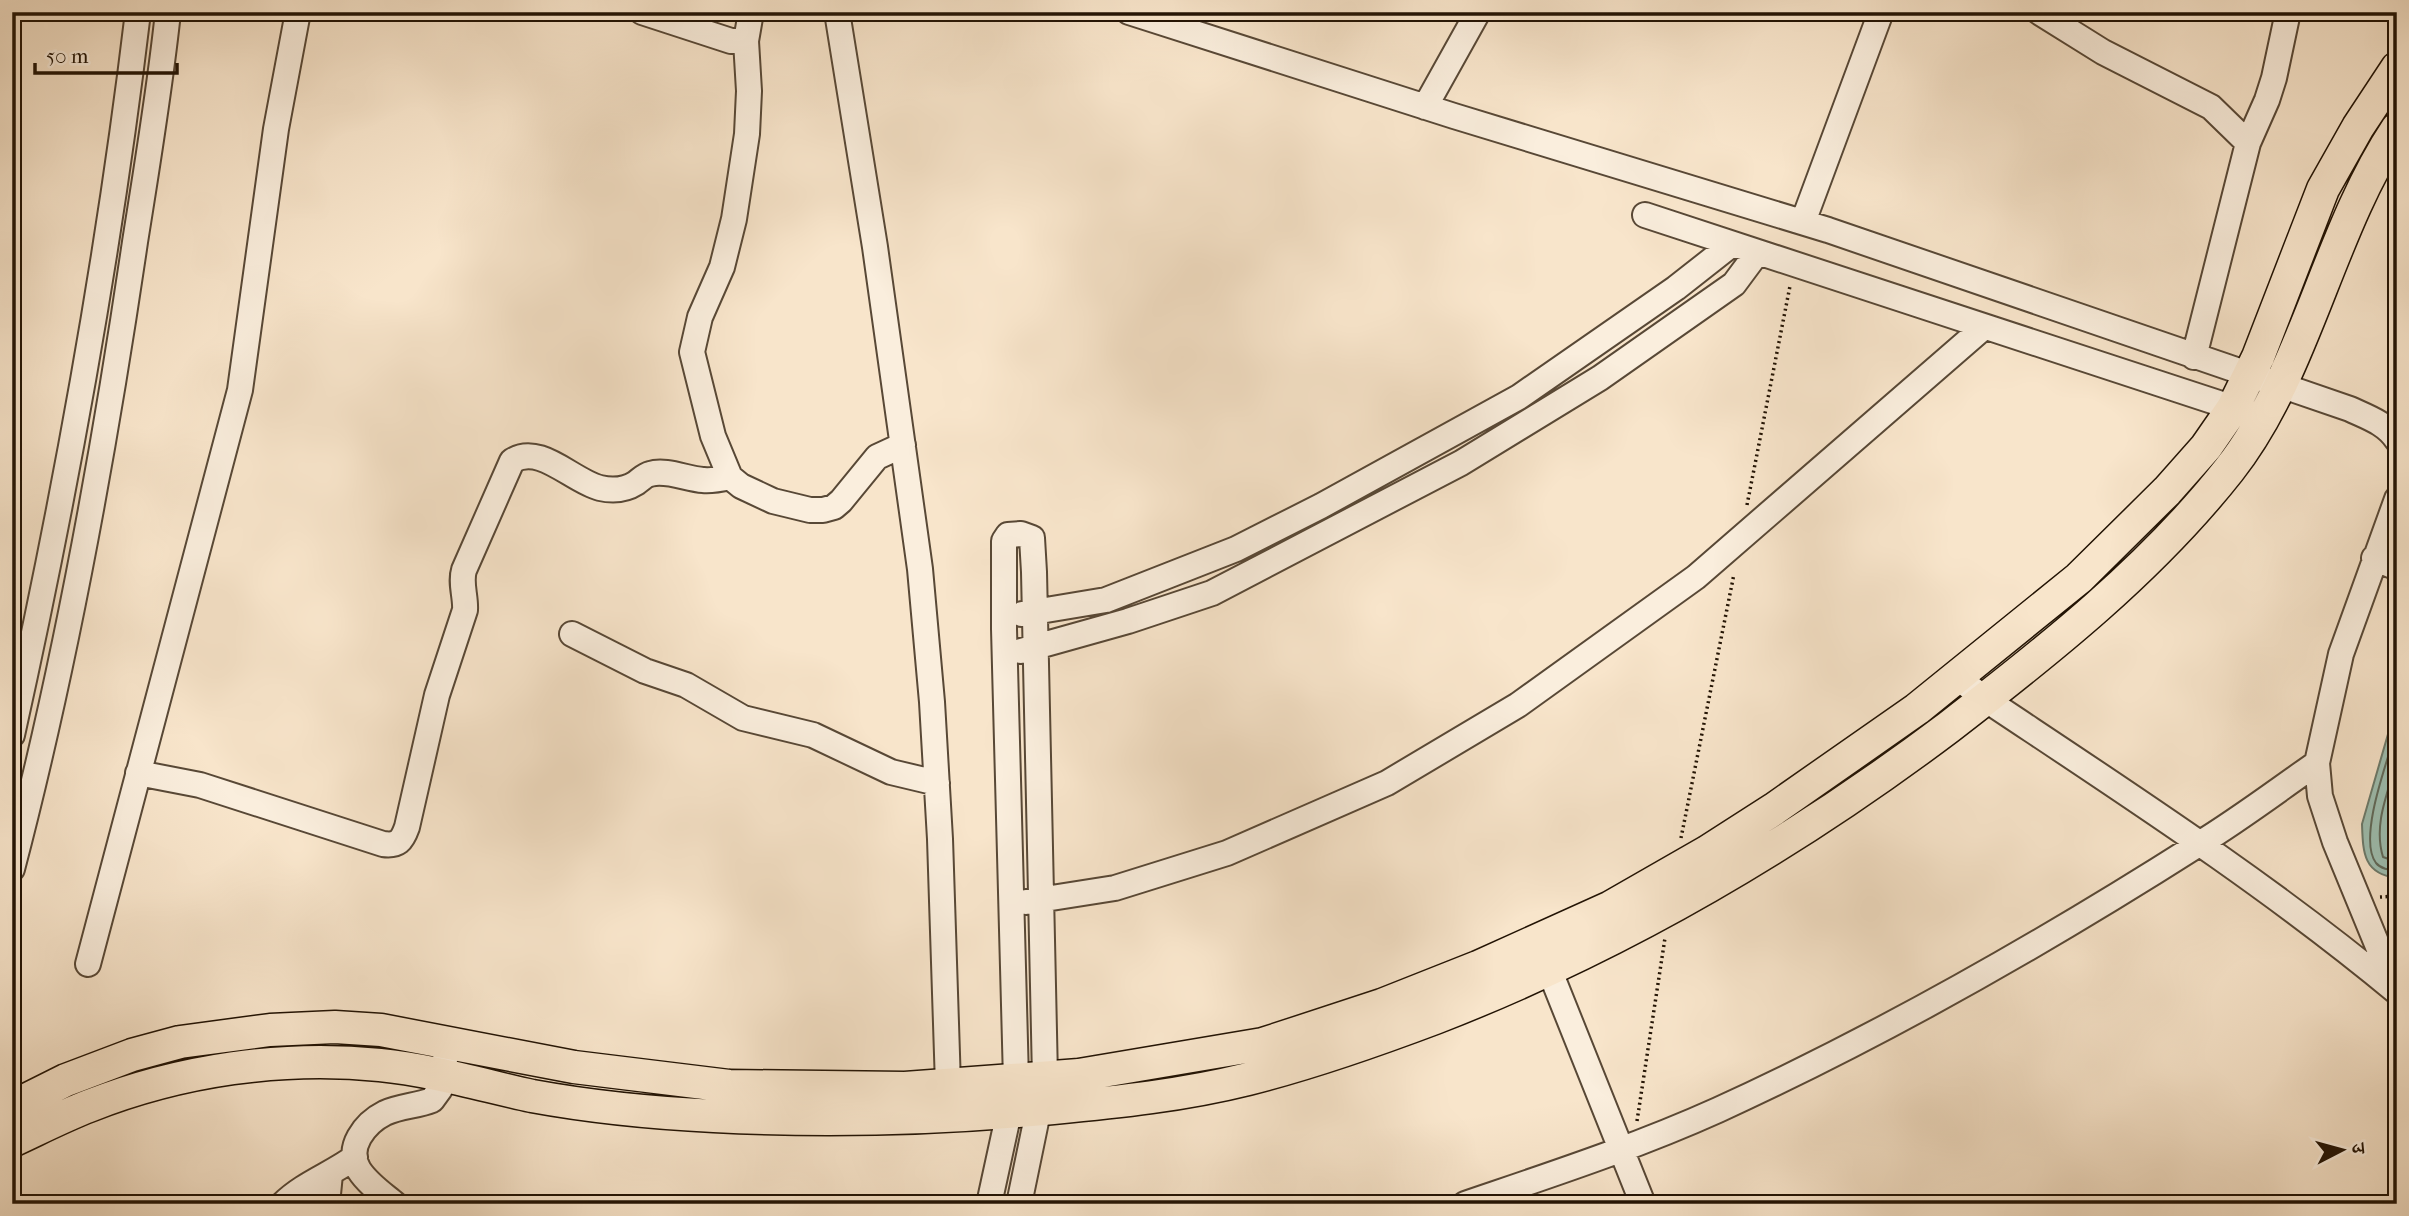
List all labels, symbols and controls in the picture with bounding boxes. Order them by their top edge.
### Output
scale bar [35,32,177,76]
text: 50 m [46,44,89,68]
north arrow [2308,1114,2378,1184]
text: उ [2346,1140,2369,1156]

